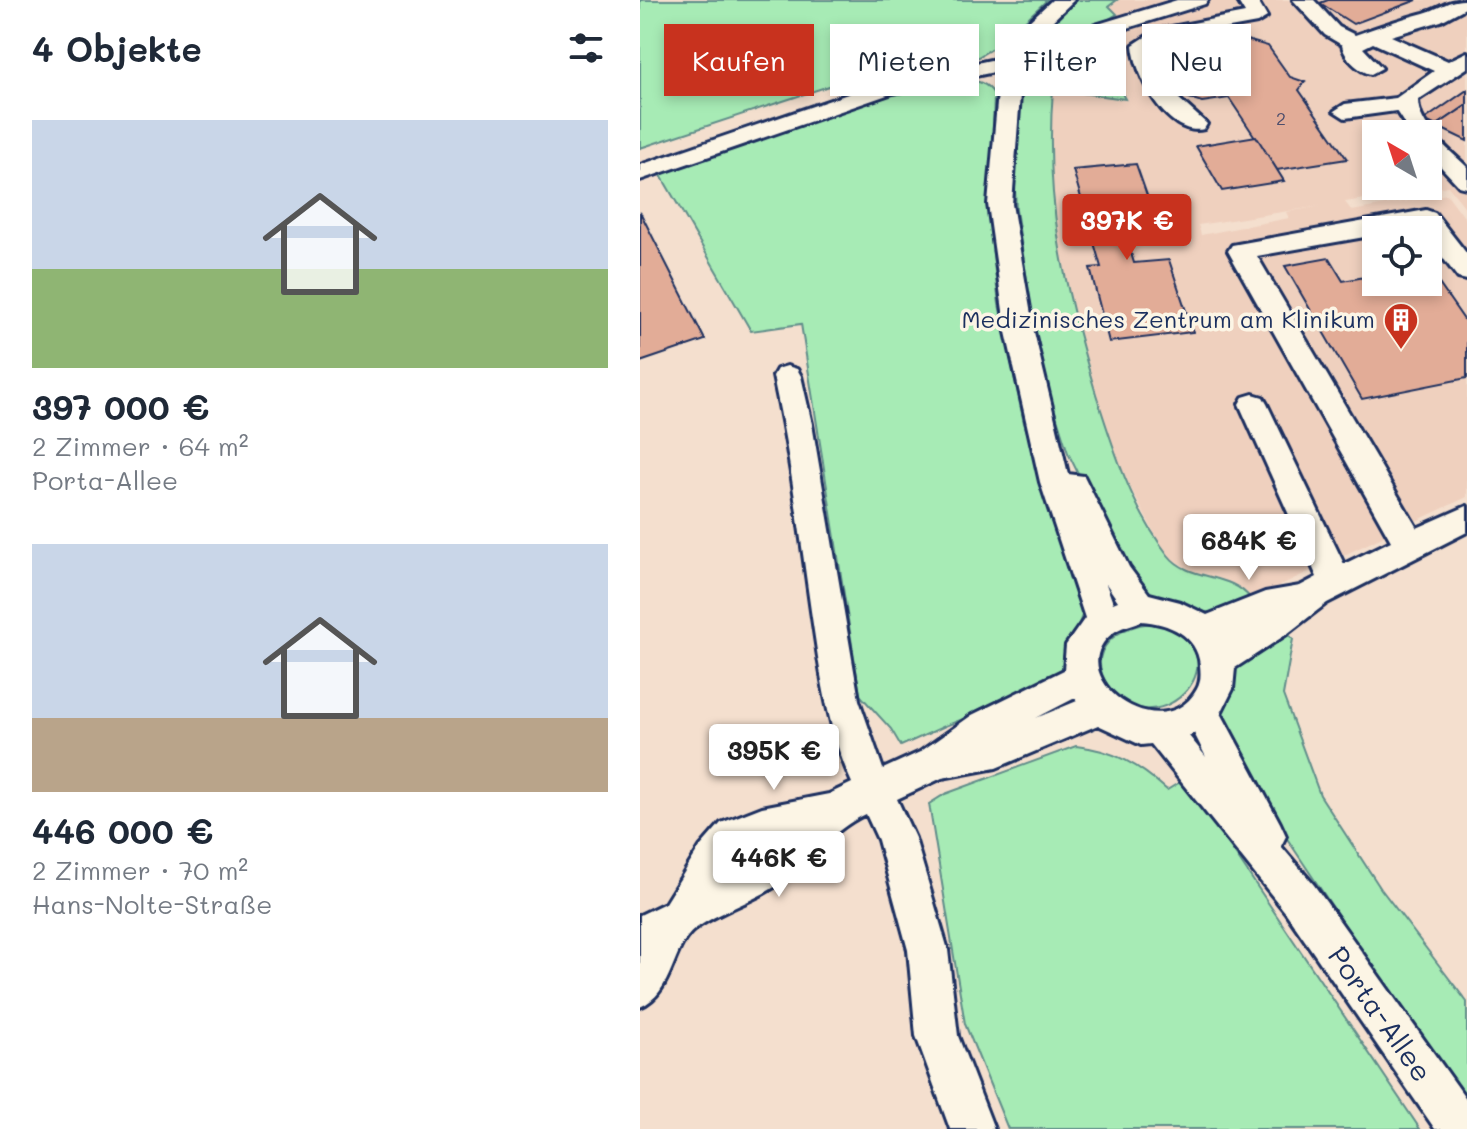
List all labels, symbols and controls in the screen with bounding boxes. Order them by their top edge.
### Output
chip: Kaufen [664,24,814,96]
chip: Mieten [830,24,979,96]
chip: Filter [995,24,1126,96]
chip: Neu [1142,24,1251,96]
text: 4 Objekte [32,26,202,71]
icon: filters [564,26,608,70]
house number: 2 [1276,106,1286,130]
north arrow [1362,120,1442,200]
map controls [1362,120,1442,296]
icon: home [248,172,392,316]
pin: 397K € [1062,194,1192,262]
text: 397K € [1080,203,1174,237]
button: locate [1362,216,1442,296]
building icon: Medizinisches Zentrum am Klinikum [1382,301,1420,351]
place label: Medizinisches Zentrum am Klinikum [961,303,1375,334]
text: 397 000 € [32,384,209,429]
text: 2 Zimmer · 64 m² [32,429,249,463]
text: Porta-Allee [32,463,178,497]
pin: 684K € [1184,514,1314,582]
text: 684K € [1201,523,1297,557]
icon: home [248,596,392,740]
pin: 395K € [709,724,839,792]
text: 395K € [727,733,821,767]
text: 446 000 € [32,808,213,853]
pin: 446K € [714,831,844,899]
text: 446K € [731,840,827,874]
text: 2 Zimmer · 70 m² [32,853,248,887]
text: Hans-Nolte-Straße [32,887,272,921]
street label: Porta-Allee [1321,939,1441,1088]

